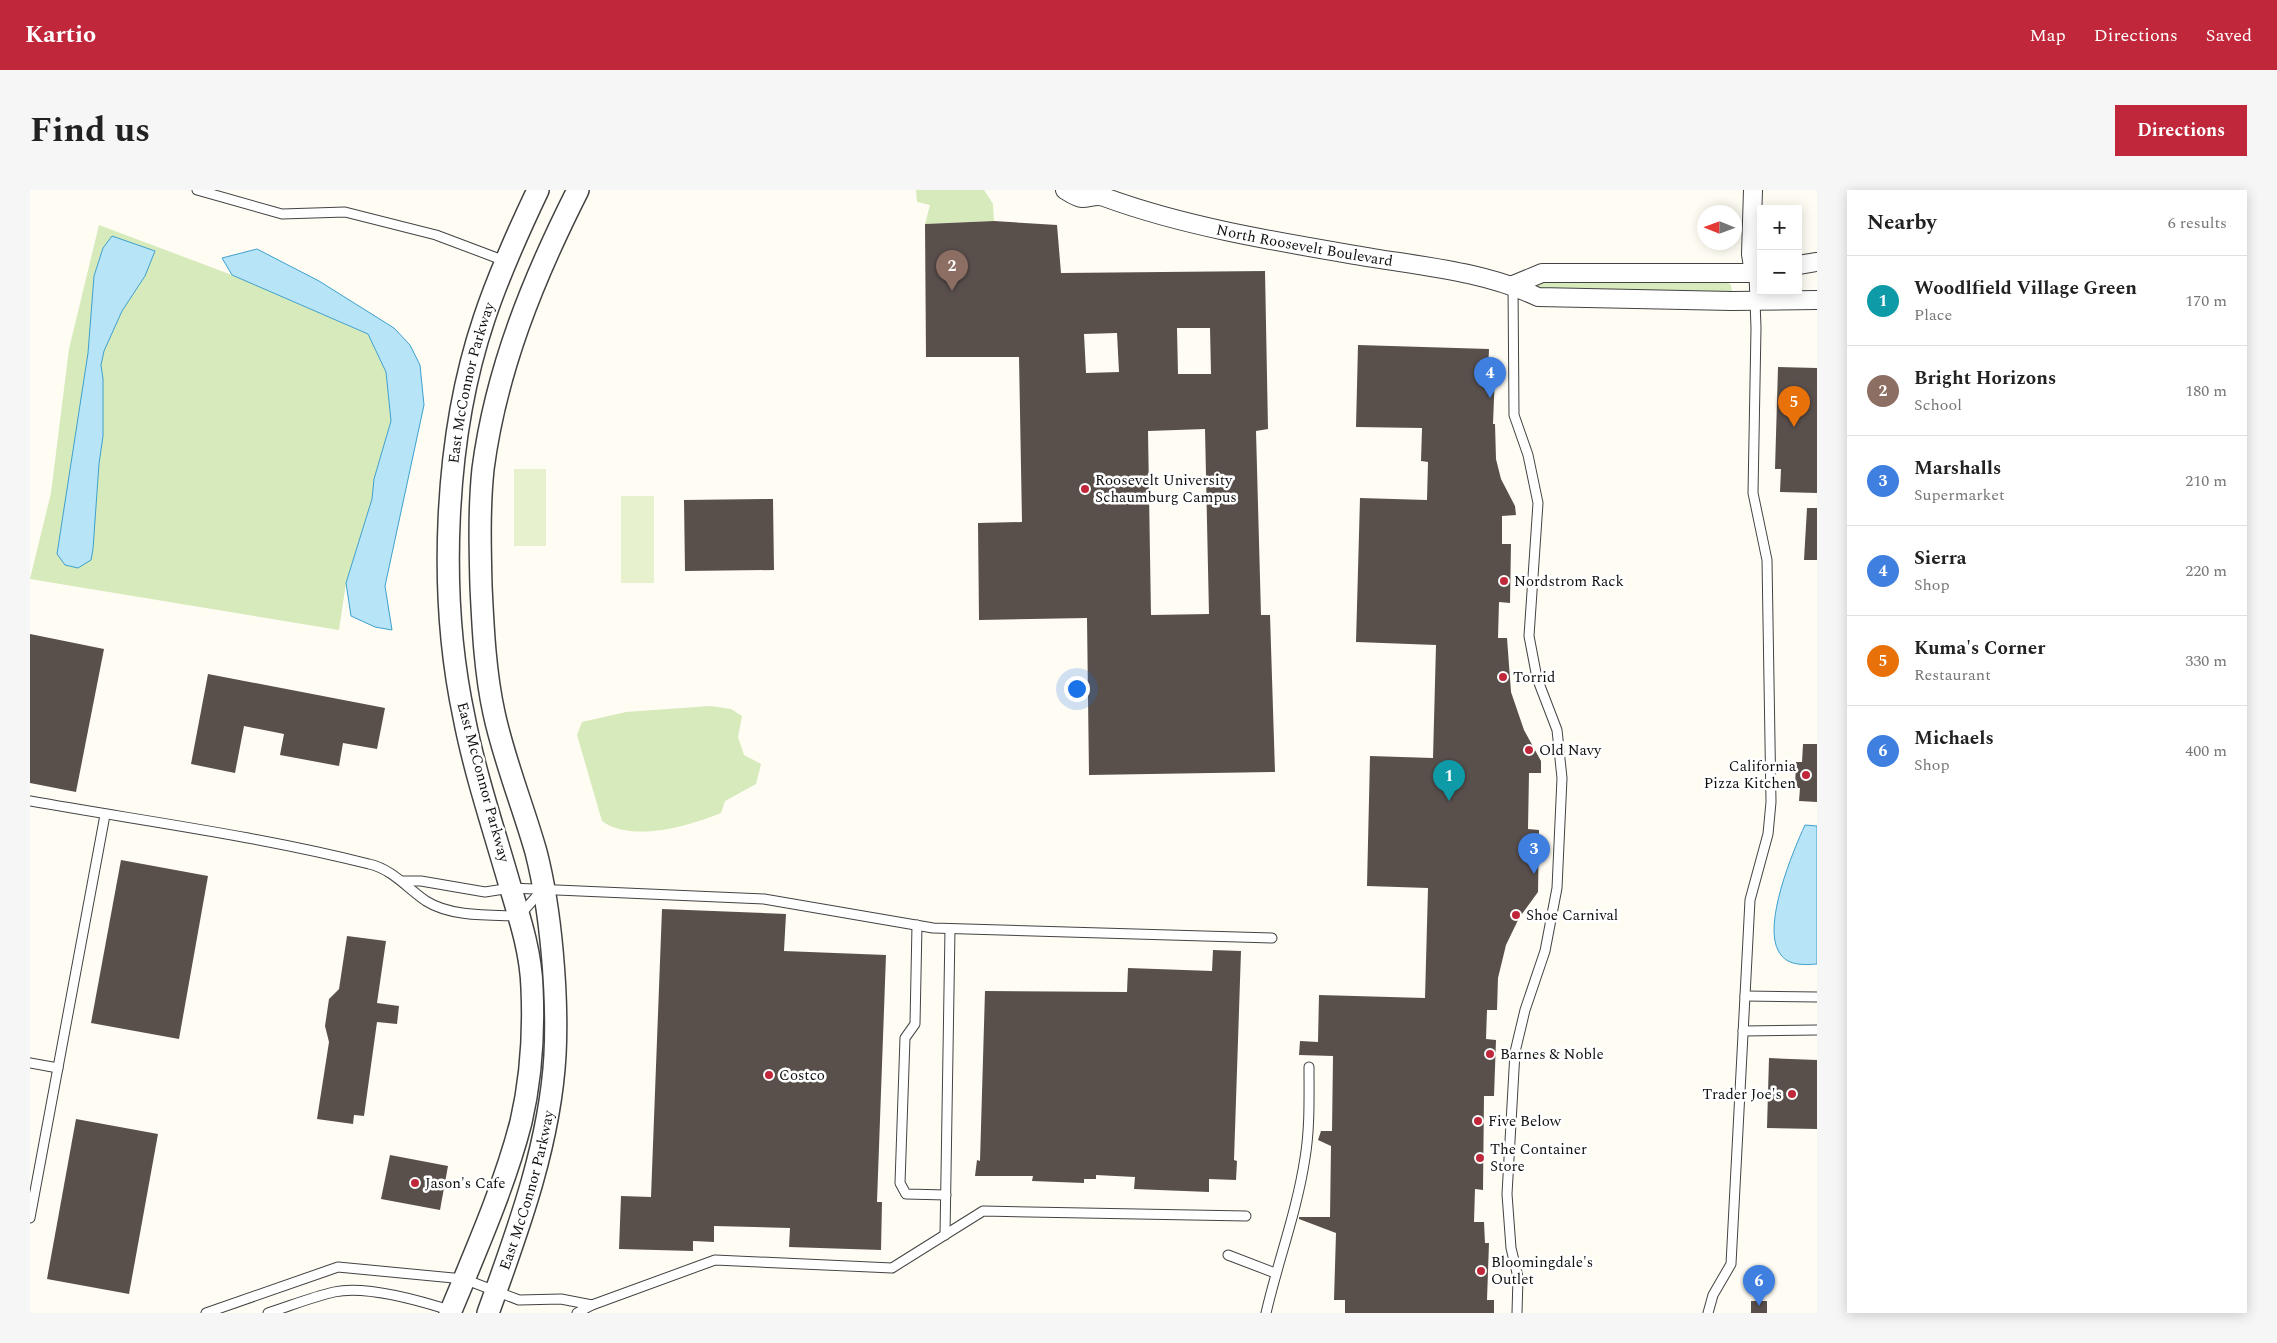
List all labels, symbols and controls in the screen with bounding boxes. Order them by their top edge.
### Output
text: Kartio [25,17,96,53]
text: Map [2030,22,2066,49]
text: Directions [2094,22,2178,49]
text: Saved [2206,22,2252,49]
text: Find us [30,104,150,157]
button: Directions [2115,105,2247,156]
north arrow [1697,205,1742,250]
map controls [1757,205,1802,295]
button: + [1757,205,1802,250]
text: Nearby [1867,207,1937,239]
text: 6 results [2168,211,2227,235]
street label: North Roosevelt Boulevard [1214,218,1394,272]
pin: 2 [936,250,968,291]
button: − [1757,250,1802,295]
text: Woodlfield Village Green [1914,274,2137,303]
text: 1 [1879,289,1887,313]
text: 170 m [2185,289,2227,313]
street label: East McConnor Parkway [442,298,501,465]
text: Place [1914,303,1952,327]
pin: 4 [1474,357,1506,398]
text: Bright Horizons [1914,364,2056,393]
text: 2 [1879,379,1887,403]
text: 180 m [2185,379,2227,403]
pin: 5 [1778,386,1810,427]
text: School [1914,393,1962,417]
text: Marshalls [1914,454,2001,483]
place label: Roosevelt University Schaumburg Campus [1095,469,1237,509]
text: 3 [1879,469,1887,493]
text: 210 m [2185,469,2227,493]
marker: Roosevelt University Schaumburg Campus [1079,483,1091,495]
text: Supermarket [1914,483,2005,507]
text: Sierra [1914,544,1967,573]
text: 4 [1879,559,1887,583]
text: 220 m [2185,559,2227,583]
place label: Nordstrom Rack [1514,570,1624,593]
text: Shop [1914,573,1950,597]
marker: Nordstrom Rack [1498,575,1510,587]
text: Kuma's Corner [1914,634,2045,663]
text: 5 [1879,649,1887,673]
text: 330 m [2185,649,2227,673]
text: Restaurant [1914,663,1991,687]
place label: Torrid [1513,666,1555,689]
marker: Torrid [1497,671,1509,683]
your location [1064,676,1090,702]
street label: East McConnor Parkway [451,699,516,865]
text: Michaels [1914,724,1994,753]
place label: Old Navy [1539,739,1602,762]
text: 6 [1879,739,1887,763]
text: 400 m [2185,739,2227,763]
marker: Old Navy [1523,744,1535,756]
text: Shop [1914,753,1950,777]
place label: California Pizza Kitchen [1704,755,1797,795]
pin: 1 [1433,760,1465,801]
marker: California Pizza Kitchen [1800,769,1812,781]
pin: 3 [1518,833,1550,874]
place label: Shoe Carnival [1526,904,1618,927]
marker: Shoe Carnival [1510,909,1522,921]
place label: Barnes & Noble [1500,1043,1604,1066]
marker: Barnes & Noble [1484,1048,1496,1060]
place label: Costco [779,1064,825,1087]
marker: Costco [763,1069,775,1081]
place label: Trader Joe's [1702,1083,1782,1106]
marker: Trader Joe's [1786,1088,1798,1100]
street label: East McConnor Parkway [493,1108,560,1273]
place label: Five Below [1488,1110,1562,1133]
marker: Five Below [1472,1115,1484,1127]
place label: The Container Store [1490,1138,1587,1178]
marker: The Container Store [1474,1152,1486,1164]
place label: Jason's Cafe [425,1172,506,1195]
marker: Jason's Cafe [409,1177,421,1189]
place label: Bloomingdale's Outlet [1491,1251,1593,1291]
marker: Bloomingdale's Outlet [1475,1265,1487,1277]
pin: 6 [1743,1265,1775,1306]

